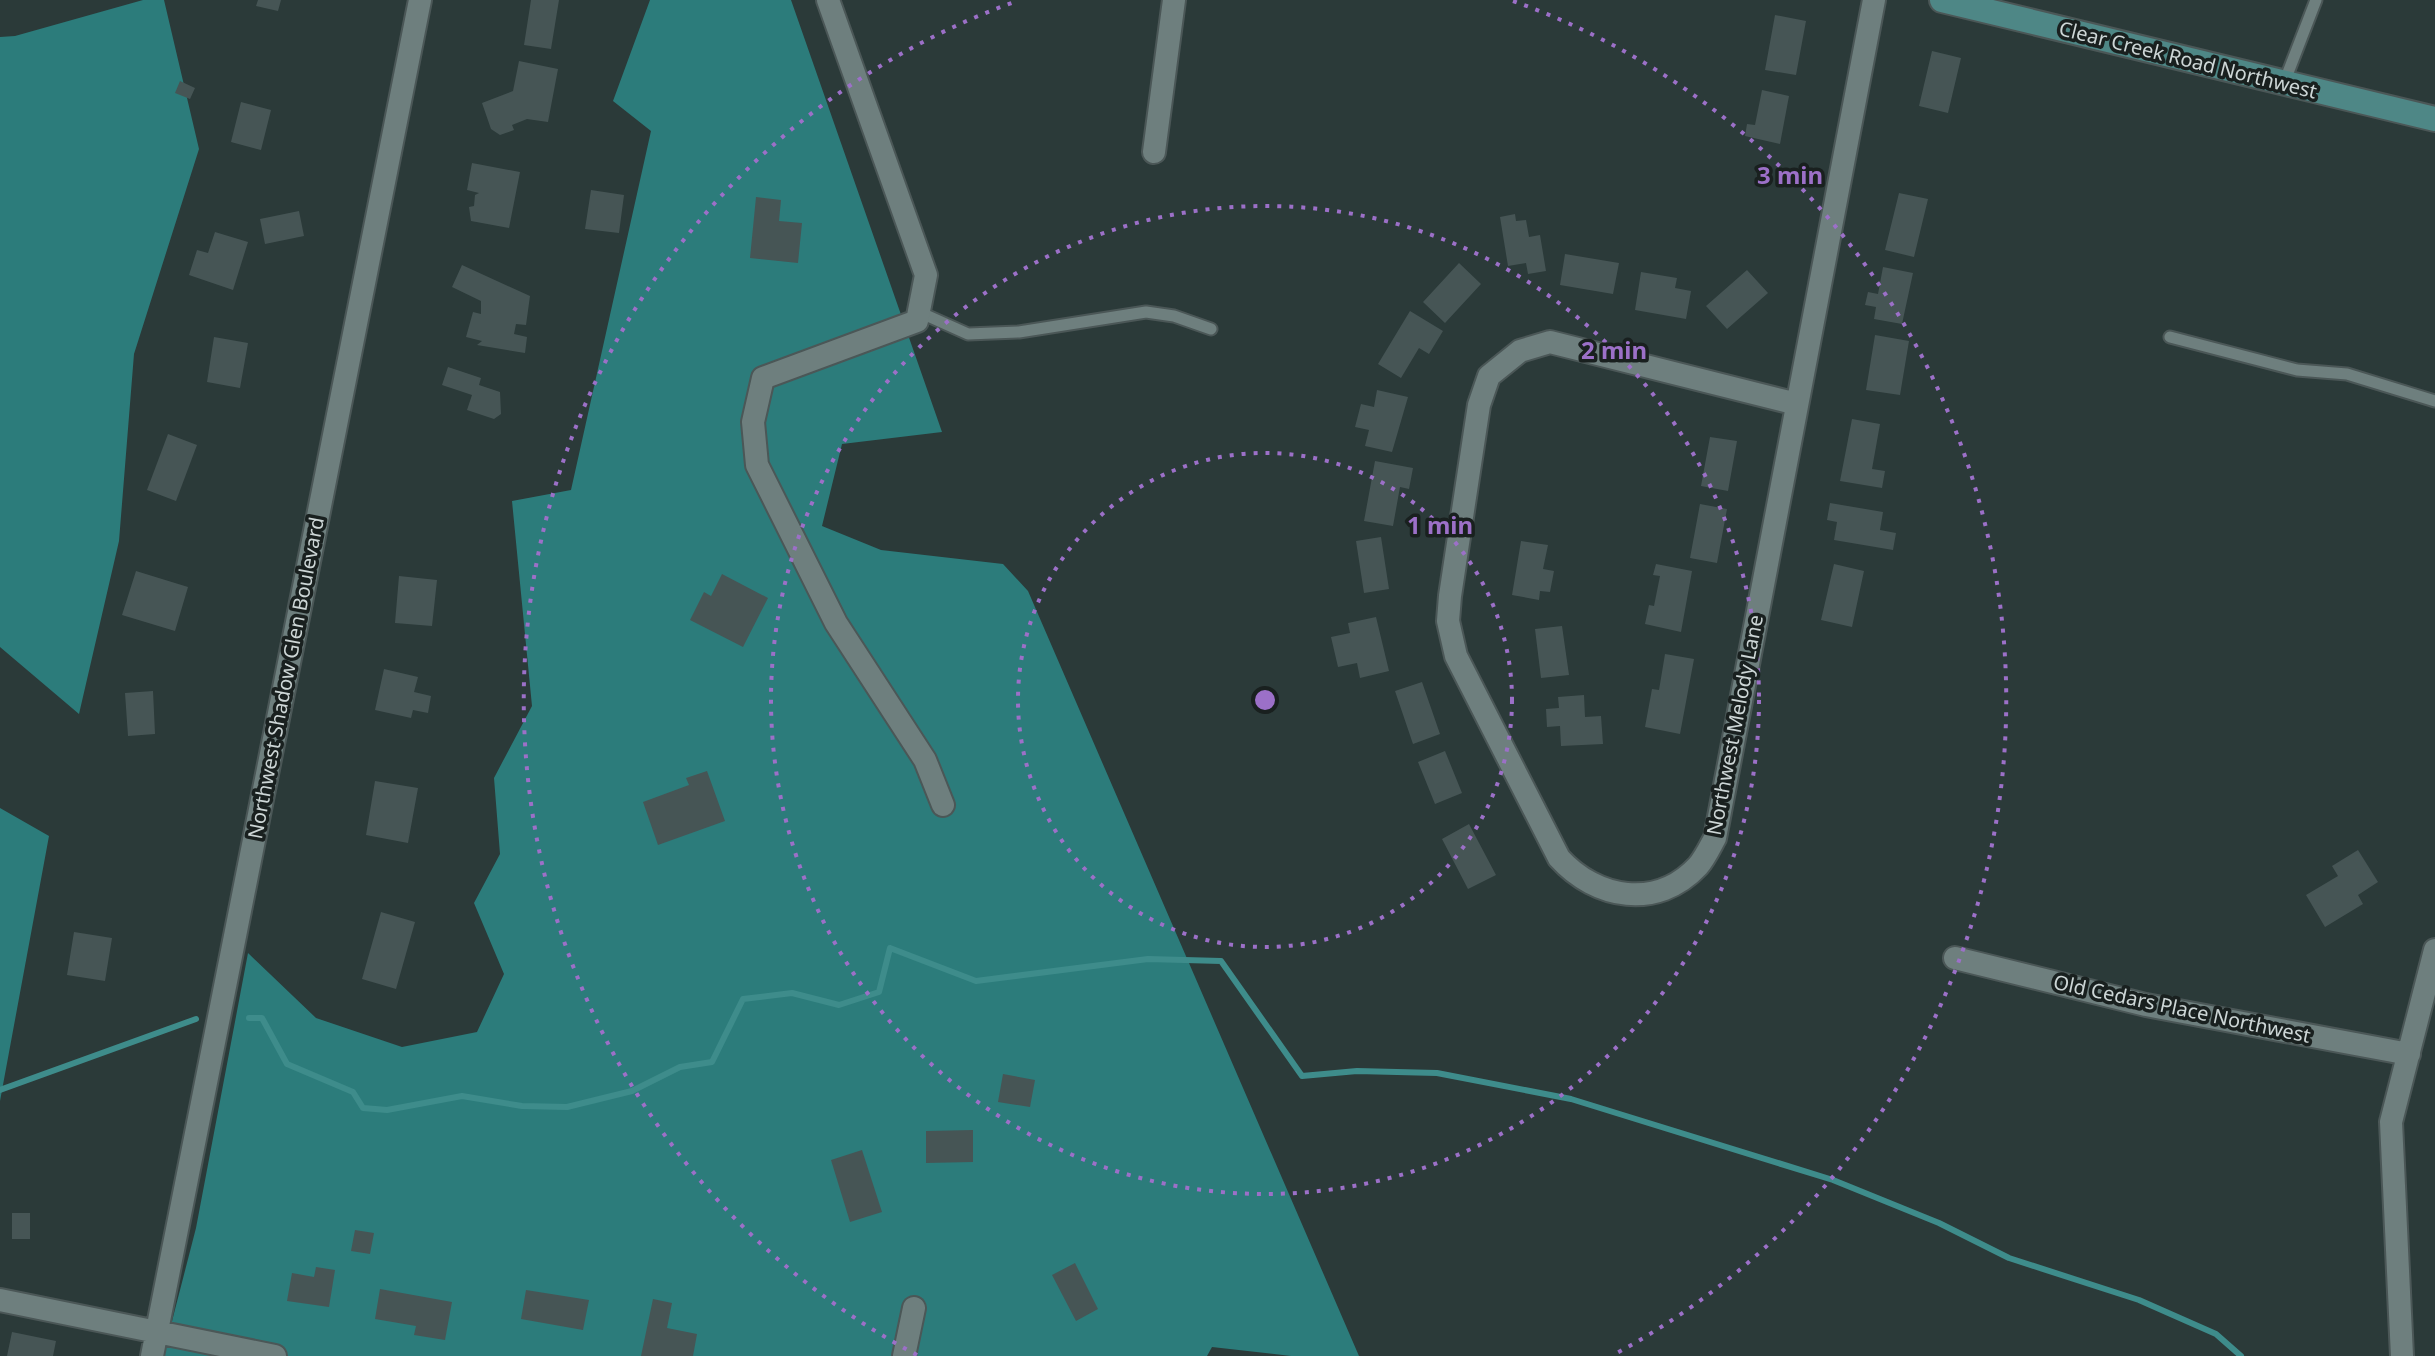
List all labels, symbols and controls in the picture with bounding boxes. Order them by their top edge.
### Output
street label: Clear Creek Road Northwest [2056,14,2320,105]
text: 3 min [1757,158,1823,191]
text: 2 min [1581,333,1647,366]
text: 1 min [1407,508,1473,541]
street label: Northwest Shadow Glen Boulevard [241,515,330,841]
street label: Northwest Melody Lane [1700,612,1769,837]
centre of rings [1251,686,1279,714]
street label: Old Cedars Place Northwest [2051,968,2313,1049]

